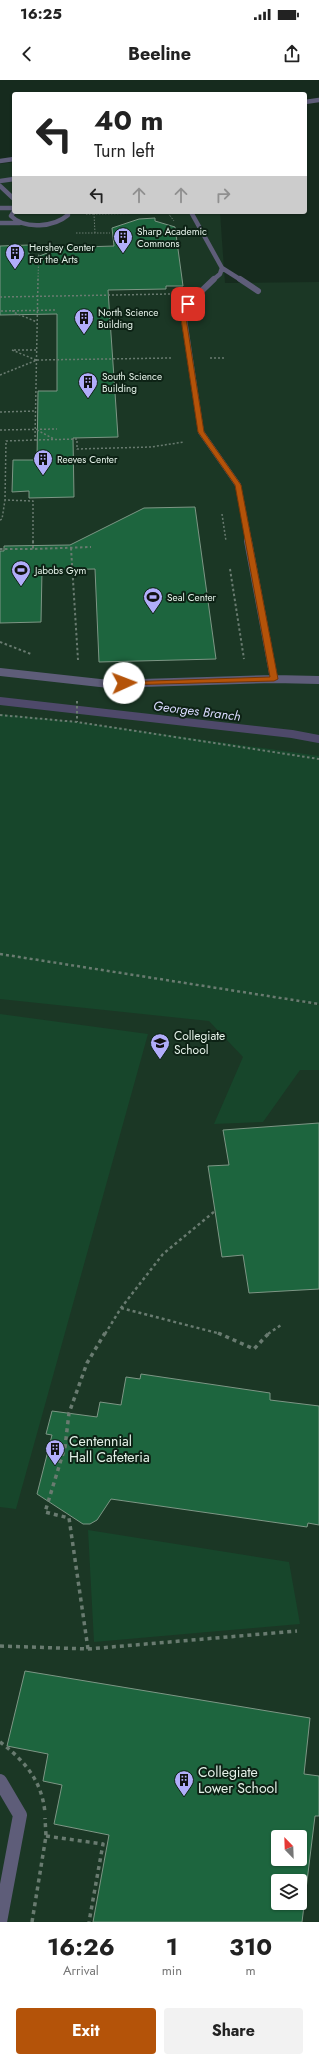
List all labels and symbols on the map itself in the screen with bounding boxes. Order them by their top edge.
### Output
place label: Sharp Academic Commons [137,224,207,251]
building icon: Sharp Academic Commons [112,226,134,254]
place label: Hershey Center For the Arts [29,240,95,267]
building icon: Hershey Center For the Arts [4,242,26,270]
pin [171,287,205,321]
place label: North Science Building [98,305,158,332]
building icon: North Science Building [73,307,95,335]
place label: South Science Building [102,369,162,396]
building icon: South Science Building [77,371,99,399]
building icon: Reeves Center [32,448,54,476]
place label: Reeves Center [57,452,118,467]
sports icon: Jabobs Gym [10,559,32,587]
place label: Jabobs Gym [33,563,86,578]
sports icon: Seal Center [142,586,164,614]
place label: Seal Center [167,590,217,605]
position arrow [103,662,145,704]
water label: Georges Branch [152,696,242,726]
place label: Collegiate School [174,1027,225,1059]
school or university icon: Collegiate School [149,1032,171,1060]
place label: Centennial Hall Cafeteria [69,1431,150,1467]
building icon: Centennial Hall Cafeteria [44,1438,66,1466]
place label: Collegiate Lower School [198,1762,277,1798]
building icon: Collegiate Lower School [173,1769,195,1797]
north arrow [271,1830,307,1866]

